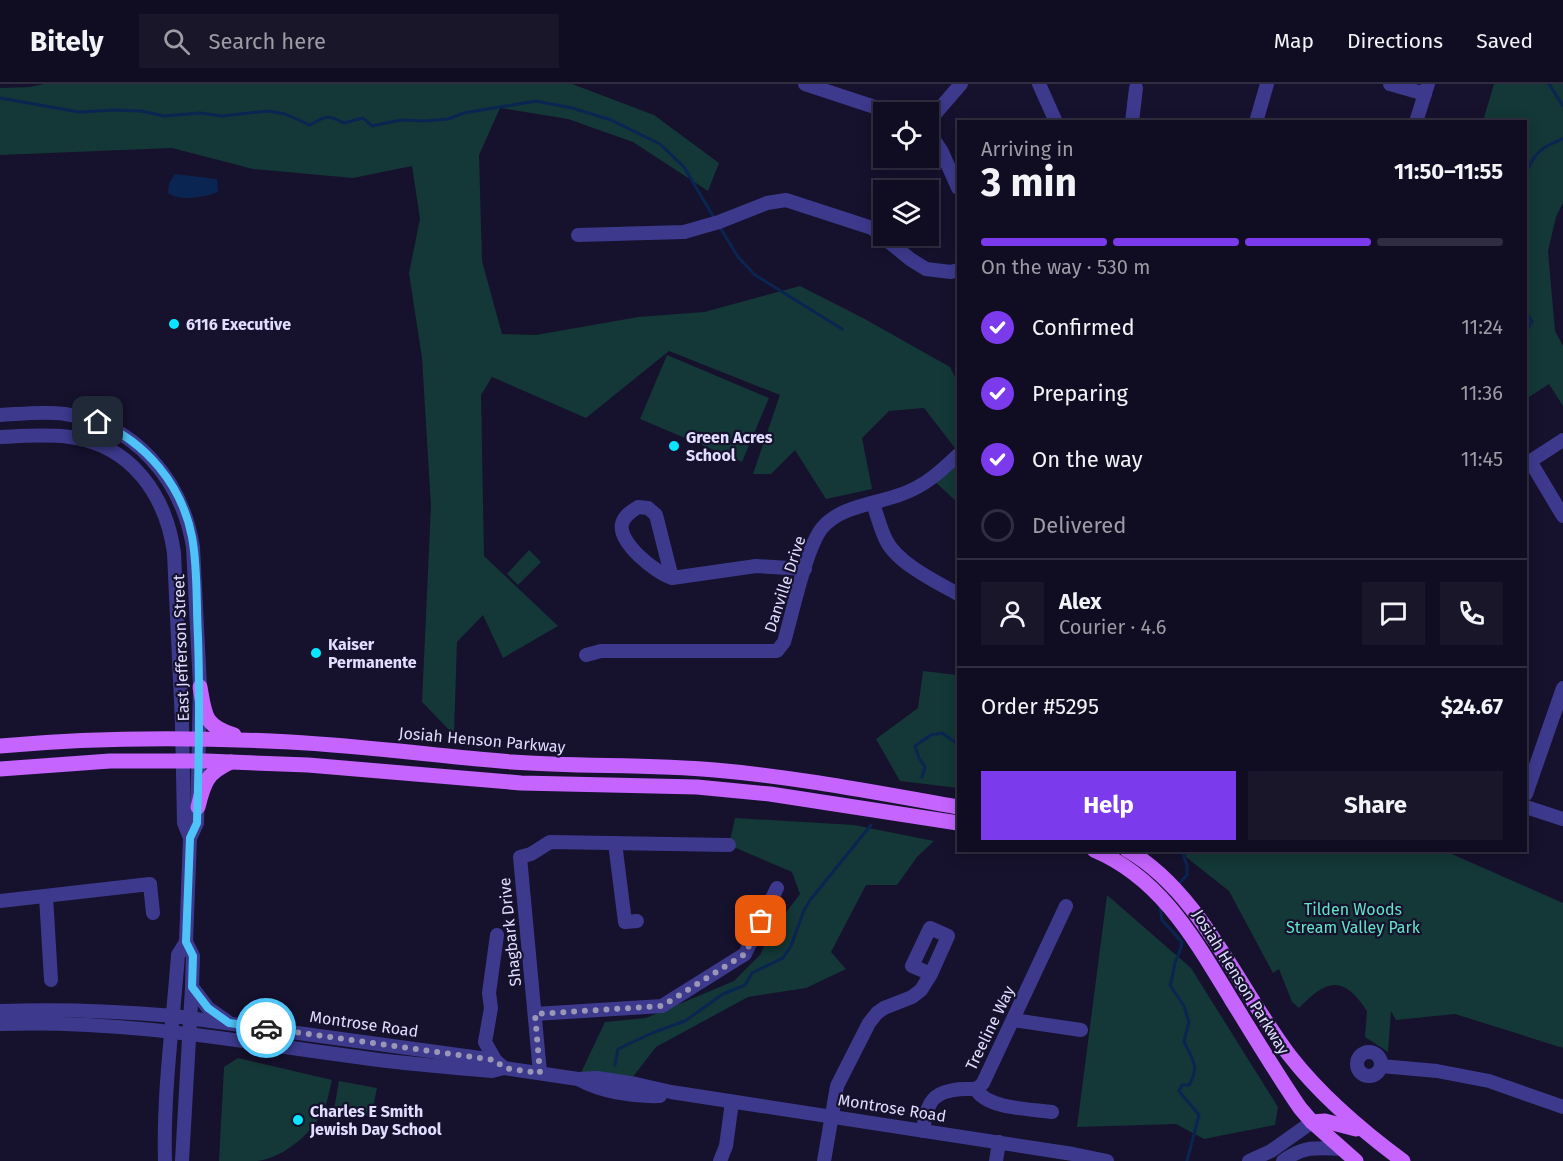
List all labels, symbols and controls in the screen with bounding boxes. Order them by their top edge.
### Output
search box [139,14,559,68]
text: Bitely [30,25,103,58]
icon: search [160,25,193,58]
text: Search here [208,28,326,55]
text: Map [1274,28,1314,54]
text: Directions [1347,28,1443,54]
text: Saved [1476,28,1533,54]
map controls [873,102,939,246]
button: locate [873,102,939,168]
text: Arriving in [981,137,1074,161]
text: 11:50–11:55 [1394,158,1503,185]
text: 3 min [981,160,1077,206]
button: layers [873,180,939,246]
text: On the way · 530 m [981,255,1150,279]
icon: check [981,311,1014,344]
text: Confirmed [1032,314,1135,341]
place label: 6116 Executive [186,315,291,334]
text: 11:24 [1461,315,1503,339]
marker: 6116 Executive [167,317,181,331]
icon: check [981,377,1014,410]
text: Preparing [1032,380,1128,407]
text: 11:36 [1460,381,1503,405]
pin [72,396,123,447]
icon: home [81,405,114,438]
place label: Green Acres School [686,428,773,465]
marker: Green Acres School [667,439,681,453]
icon: check [981,443,1014,476]
text: On the way [1032,446,1143,473]
text: 11:45 [1461,447,1503,471]
text: Delivered [1032,512,1127,539]
street label: Danville Drive [760,533,810,635]
street label: East Jefferson Street [169,574,193,722]
button: person [981,582,1044,645]
button: chat [1362,582,1425,645]
button: phone [1440,582,1503,645]
text: Alex [1059,588,1102,615]
text: Courier · 4.6 [1059,615,1166,639]
place label: Kaiser Permanente [328,635,417,672]
marker: Kaiser Permanente [309,646,323,660]
text: Order #5295 [981,693,1099,720]
text: $24.67 [1441,693,1503,720]
street label: Josiah Henson Parkway [398,723,566,757]
button: Help [981,771,1236,840]
button: Share [1248,771,1503,840]
street label: Shagbark Drive [495,877,525,987]
pin [735,895,786,946]
park label: Tilden Woods Stream Valley Park [1286,900,1421,937]
icon: bag [744,904,777,937]
street label: Josiah Henson Parkway [1189,906,1293,1058]
street label: Treeline Way [961,983,1019,1073]
courier [236,998,296,1058]
street label: Montrose Road [309,1007,419,1041]
icon: car [250,1012,283,1045]
street label: Montrose Road [837,1090,947,1126]
place label: Charles E Smith Jewish Day School [309,1102,442,1139]
marker: Charles E Smith Jewish Day School [291,1113,305,1127]

